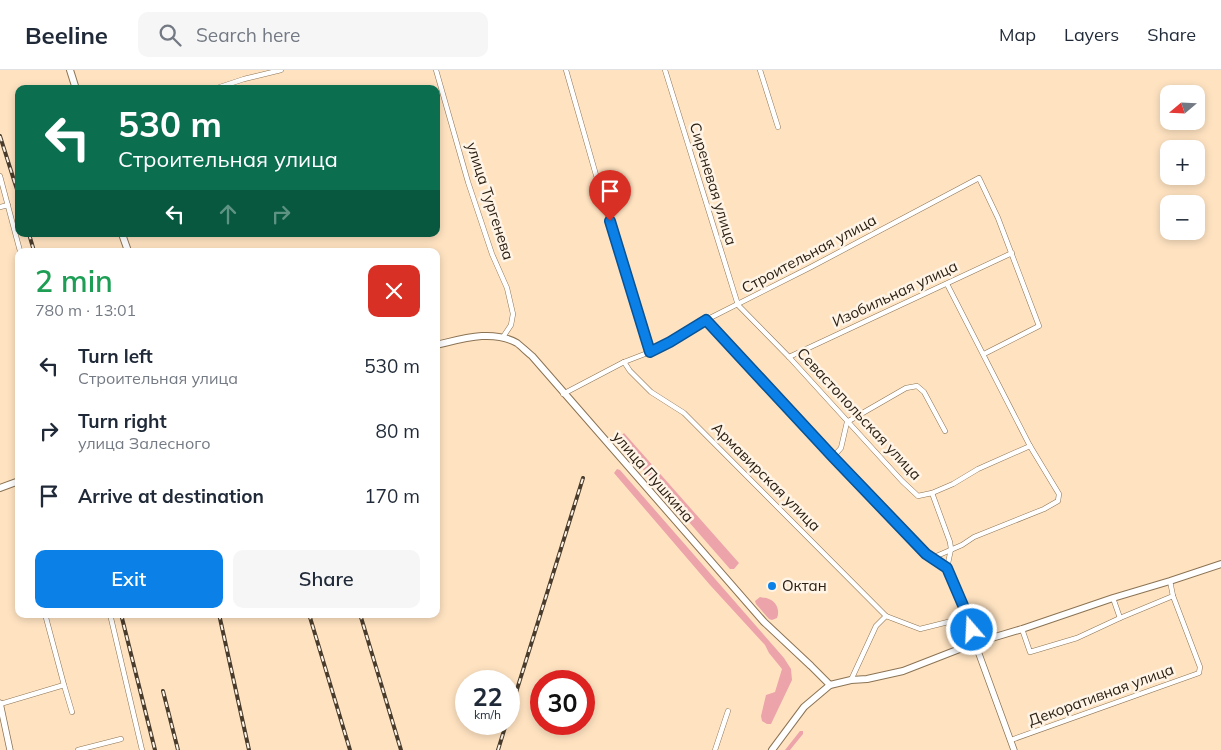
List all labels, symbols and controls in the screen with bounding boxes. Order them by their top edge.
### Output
search box [138,12,488,57]
text: Beeline [25,20,108,50]
icon: search [156,21,184,49]
text: Search here [196,23,300,47]
text: Map [999,23,1036,46]
text: Layers [1064,23,1119,46]
text: Share [1147,23,1196,46]
north arrow [1160,85,1205,130]
map controls [1160,85,1205,240]
text: 530 m [118,102,222,146]
icon: left [35,105,100,170]
street label: Сиреневая улица [686,120,741,248]
street label: улица Тургенева [462,140,518,262]
button: + [1160,140,1205,185]
text: Строительная улица [118,145,338,173]
pin [589,170,631,221]
icon: arrive [596,177,624,205]
button: − [1160,195,1205,240]
icon: left [161,200,189,228]
icon: ahead [214,200,242,228]
icon: right [267,200,295,228]
street label: Строительная улица [738,210,879,297]
street label: Изобильная улица [829,256,961,331]
text: 2 min [35,262,113,300]
button: close [368,265,420,317]
text: 780 m · 13:01 [35,300,136,320]
street label: Севастопольская улица [793,343,926,484]
text: Turn left [78,344,153,368]
icon: left [35,352,63,380]
text: 530 m [364,354,420,378]
text: Строительная улица [78,368,238,388]
text: Turn right [78,409,167,433]
icon: right [35,417,63,445]
street label: Армавирская улица [708,418,825,535]
text: 80 m [376,419,420,443]
street label: улица Пушкина [609,427,698,526]
text: улица Залесного [78,433,211,453]
icon: arrive [35,482,63,510]
text: Arrive at destination [78,484,264,508]
text: 170 m [364,484,420,508]
button: Exit [35,550,223,608]
button: Share [233,550,420,608]
place label: Октан [782,576,827,595]
marker: Октан [766,580,778,592]
position arrow [945,603,997,655]
street label: Декоративная улица [1025,659,1176,730]
speed limit sign: 30 [530,670,595,735]
text: 22 [472,681,503,712]
text: km/h [474,707,501,722]

